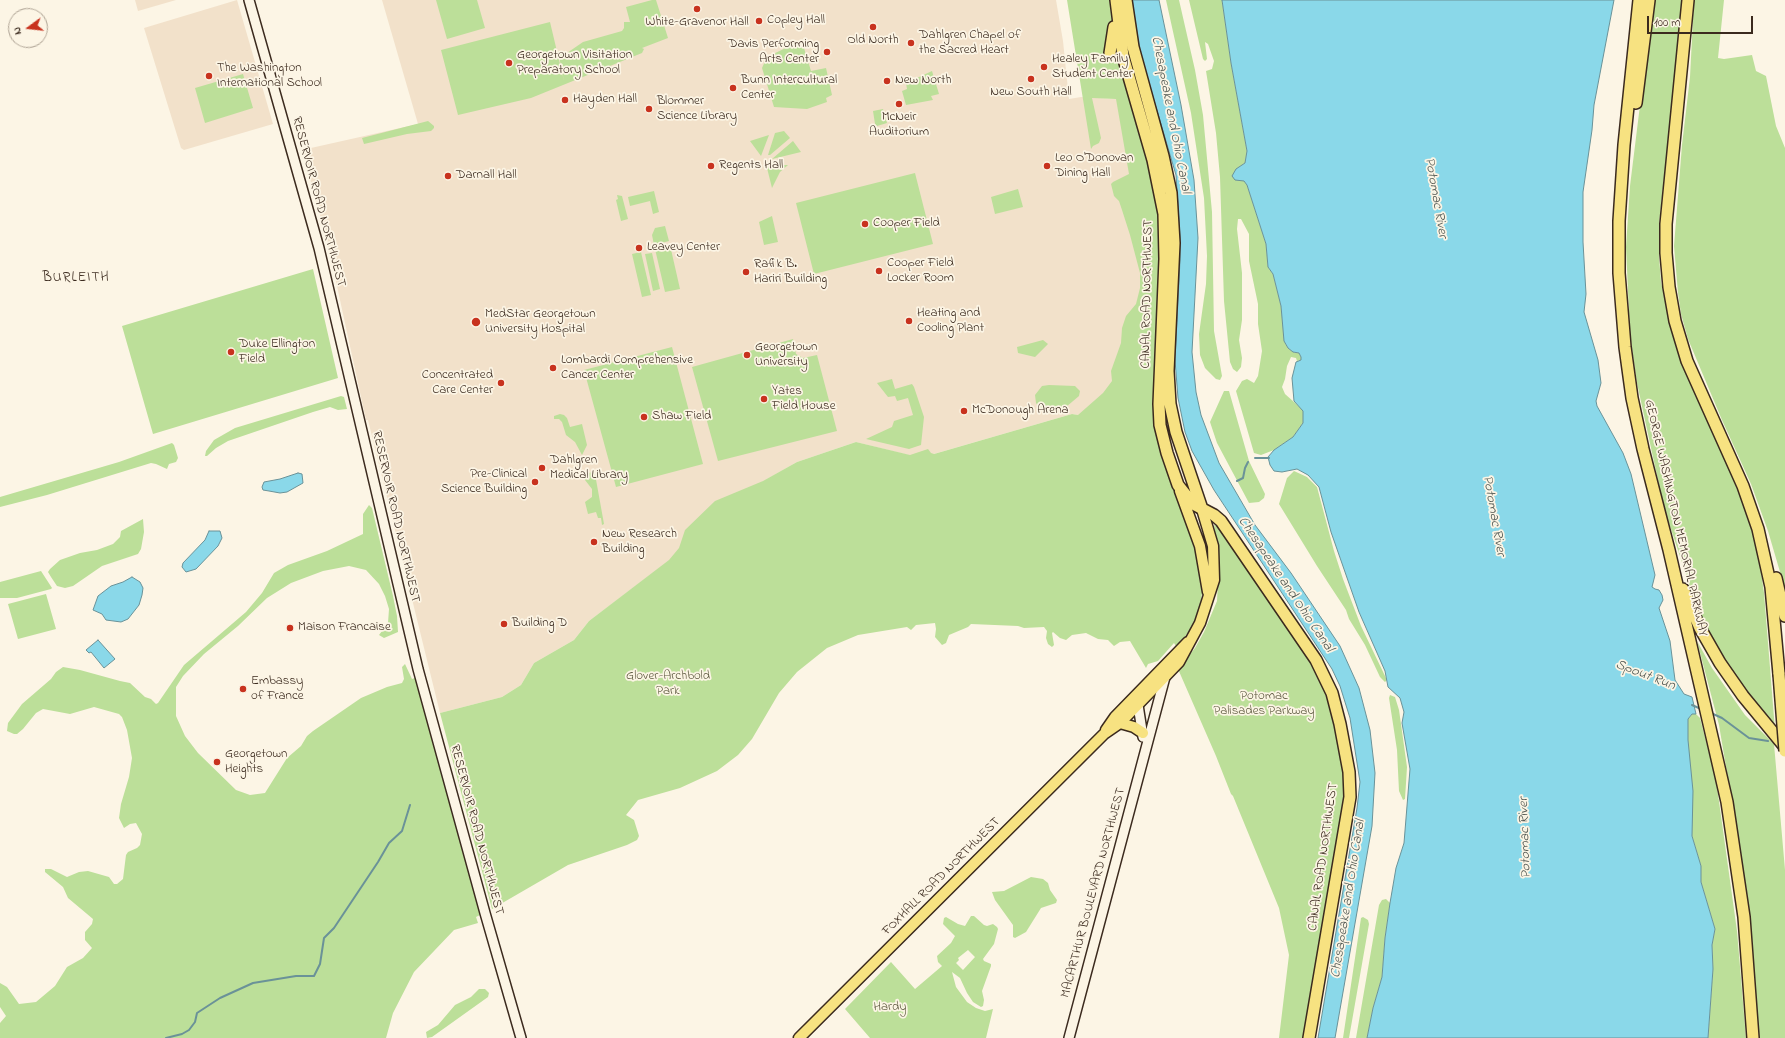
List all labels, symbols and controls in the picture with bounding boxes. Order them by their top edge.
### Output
marker: White-Gravenor Hall [692,4,702,14]
north arrow [8,8,48,48]
scale bar [1649,8,1755,34]
place label: Copley Hall [767,13,825,29]
text: 100 m [1654,14,1681,32]
place label: White-Gravenor Hall [645,15,749,31]
marker: Copley Hall [754,16,764,26]
marker: Old North [868,22,878,32]
text: N [9,25,26,37]
place label: Dahlgren Chapel of the Sacred Heart [919,28,1021,59]
place label: Old North [847,33,899,49]
water label: Chesapeake and Ohio Canal [1147,35,1193,195]
place label: Davis Performing Arts Center [728,37,819,68]
marker: Dahlgren Chapel of the Sacred Heart [906,38,916,48]
marker: Davis Performing Arts Center [822,47,832,57]
place label: Georgetown Visitation Preparatory School [517,48,632,79]
place label: Healey Family Student Center [1052,52,1133,83]
marker: Georgetown Visitation Preparatory School [504,58,514,68]
place label: The Washington International School [217,61,322,92]
marker: Healey Family Student Center [1039,62,1049,72]
marker: The Washington International School [204,71,214,81]
place label: Bunn Intercultural Center [741,73,837,104]
place label: New North [895,73,951,89]
marker: New South Hall [1026,74,1036,84]
marker: New North [882,76,892,86]
marker: Bunn Intercultural Center [728,83,738,93]
place label: New South Hall [990,85,1072,101]
place label: Hayden Hall [573,92,637,108]
place label: Blommer Science Library [657,94,737,125]
marker: Hayden Hall [560,95,570,105]
marker: McNeir Auditorium [894,99,904,109]
marker: Blommer Science Library [644,104,654,114]
place label: McNeir Auditorium [869,110,929,141]
street label: RESERVOIR ROAD NORTHWEST [288,115,348,289]
place label: Leo O'Donovan Dining Hall [1055,151,1133,182]
water label: Potomac River [1420,156,1450,240]
place label: Regents Hall [719,158,783,174]
marker: Regents Hall [706,161,716,171]
marker: Leo O'Donovan Dining Hall [1042,161,1052,171]
place label: Darnall Hall [456,168,517,184]
marker: Darnall Hall [443,171,453,181]
place label: Cooper Field [873,216,940,232]
marker: Cooper Field [860,219,870,229]
street label: CANAL ROAD NORTHWEST [1139,219,1157,369]
place label: Leavey Center [647,240,720,256]
marker: Leavey Center [634,243,644,253]
place label: Cooper Field Locker Room [887,256,954,287]
place label: Rafik B. Hariri Building [754,257,827,288]
marker: Cooper Field Locker Room [874,266,884,276]
marker: Rafik B. Hariri Building [741,267,751,277]
district label: BURLEITH [42,271,110,287]
place label: Heating and Cooling Plant [917,306,984,337]
place label: MedStar Georgetown University Hospital [485,307,596,338]
marker: MedStar Georgetown University Hospital [470,316,482,328]
marker: Heating and Cooling Plant [904,316,914,326]
place label: Duke Ellington Field [239,337,315,368]
place label: Georgetown University [755,340,818,371]
marker: Duke Ellington Field [226,347,236,357]
marker: Georgetown University [742,350,752,360]
place label: Lombardi Comprehensive Cancer Center [561,353,693,384]
marker: Lombardi Comprehensive Cancer Center [548,363,558,373]
place label: Concentrated Care Center [422,368,493,399]
marker: Concentrated Care Center [496,378,506,388]
place label: Yates Field House [772,384,835,415]
marker: Yates Field House [759,394,769,404]
street label: GEORGE WASHINGTON MEMORIAL PARKWAY [1640,398,1710,638]
place label: McDonough Arena [972,403,1069,419]
marker: McDonough Arena [959,406,969,416]
place label: Shaw Field [652,409,711,425]
marker: Shaw Field [639,412,649,422]
street label: RESERVOIR ROAD NORTHWEST [368,430,422,604]
place label: Dahlgren Medical Library [550,453,628,484]
marker: Dahlgren Medical Library [537,463,547,473]
place label: Pre-Clinical Science Building [441,467,527,498]
water label: Potomac River [1478,474,1508,558]
marker: Pre-Clinical Science Building [530,477,540,487]
water label: Chesapeake and Ohio Canal [1233,514,1337,656]
place label: New Research Building [602,527,677,558]
marker: New Research Building [589,537,599,547]
place label: Building D [512,616,567,632]
marker: Building D [499,619,509,629]
place label: Maison Francaise [298,620,391,636]
marker: Maison Francaise [285,623,295,633]
water label: Spout Run [1613,657,1677,695]
park label: Glover-Archbold Park [626,669,710,700]
place label: Embassy of France [251,674,303,705]
marker: Embassy of France [238,684,248,694]
park label: Potomac Palisades Parkway [1213,689,1315,720]
street label: RESERVOIR ROAD NORTHWEST [446,743,506,917]
place label: Georgetown Heights [225,747,288,778]
marker: Georgetown Heights [212,757,222,767]
street label: CANAL ROAD NORTHWEST [1306,782,1342,932]
street label: MACARTHUR BOULEVARD NORTHWEST [1058,786,1130,1000]
water label: Potomac River [1516,797,1536,879]
street label: FOXHALL ROAD NORTHWEST [880,815,1004,939]
water label: Chesapeake and Ohio Canal [1328,819,1370,979]
park label: Hardy [873,1000,907,1016]

